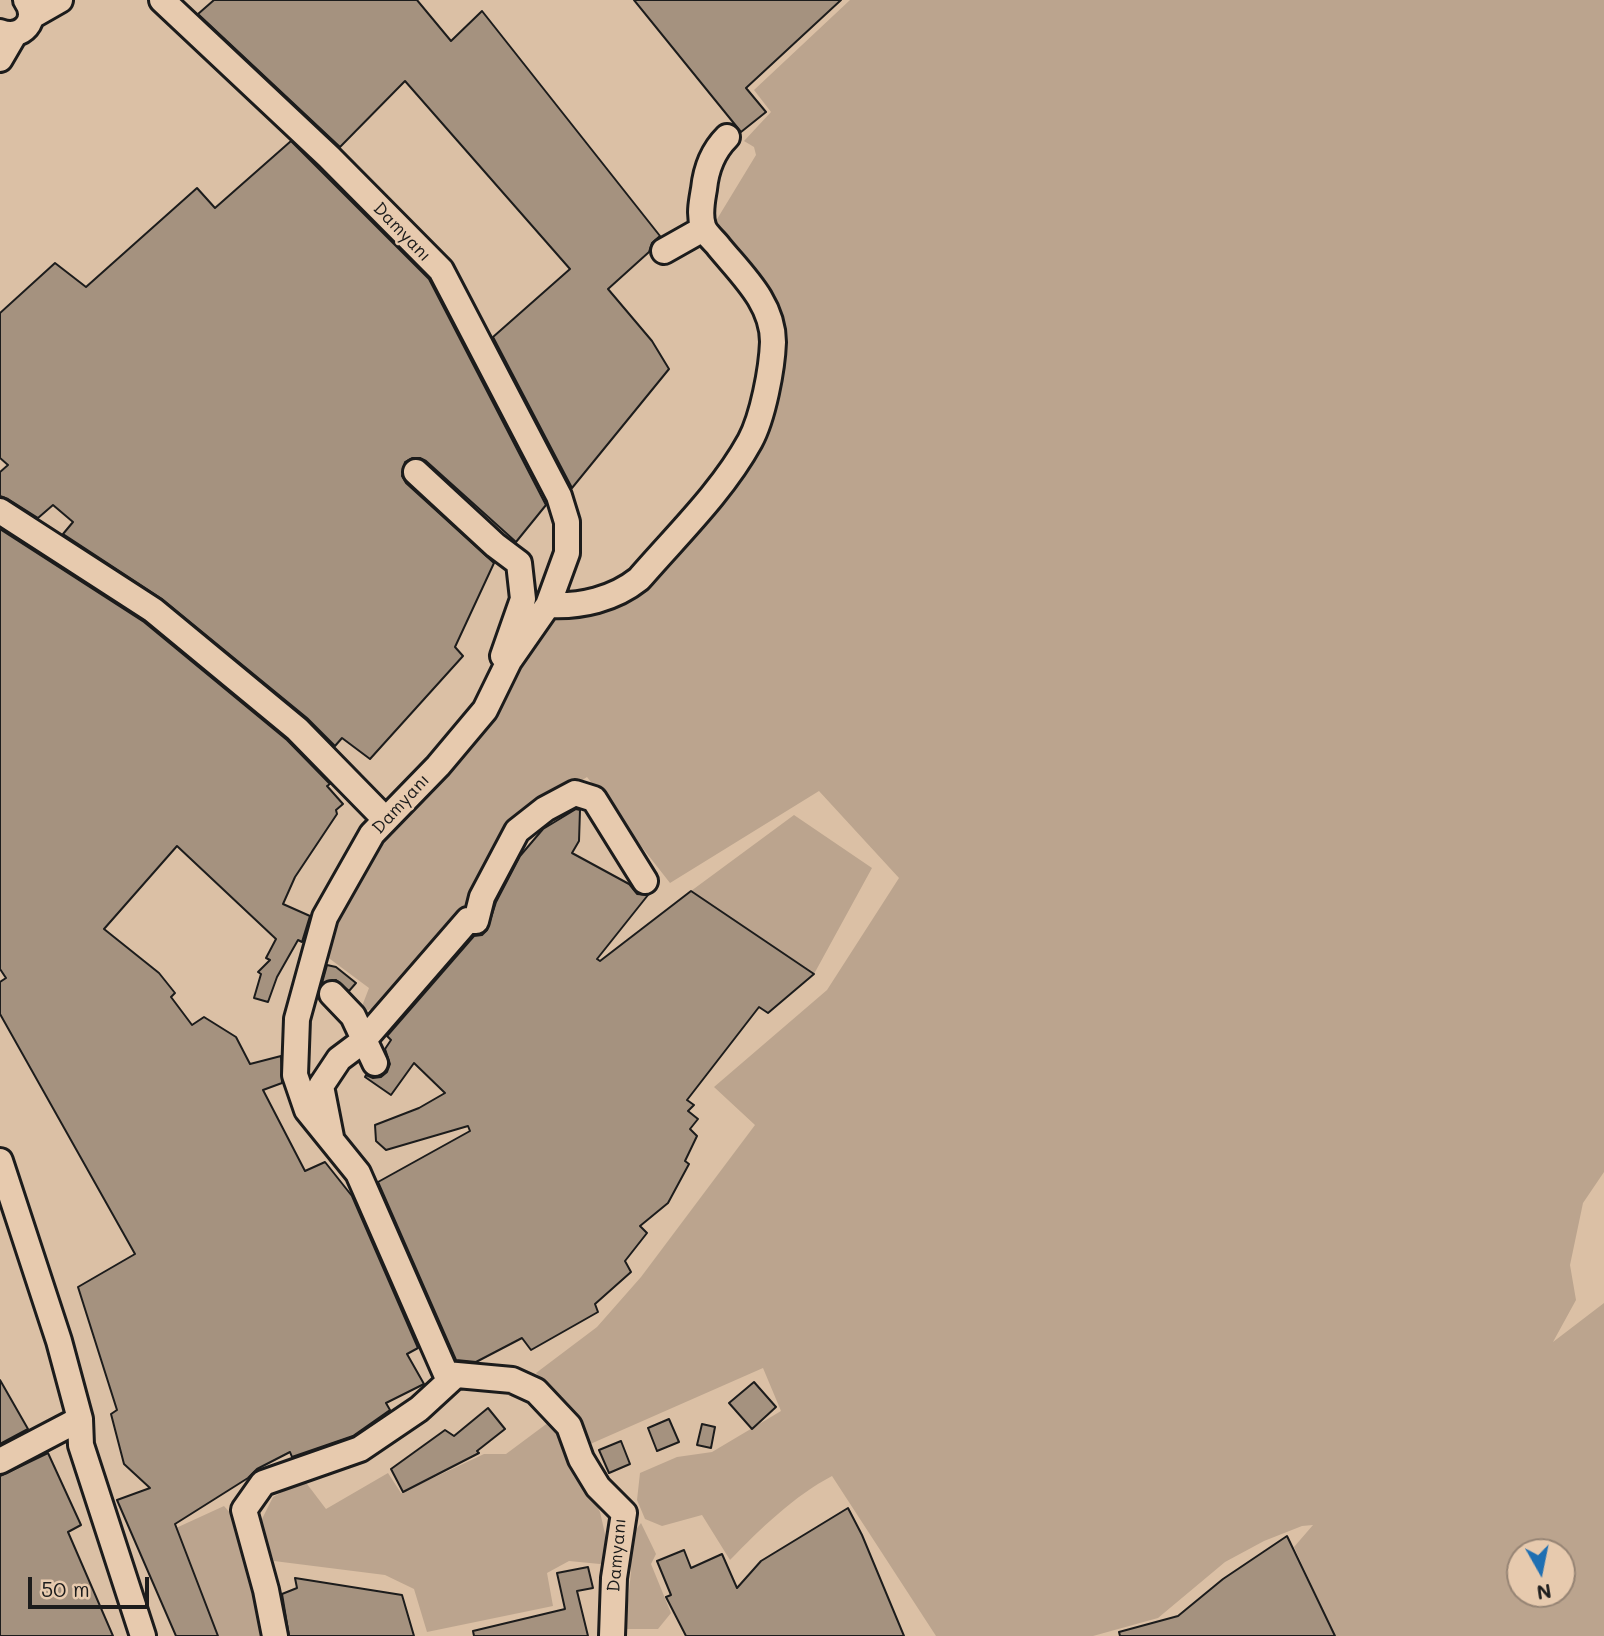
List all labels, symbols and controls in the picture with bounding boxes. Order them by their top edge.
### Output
street label: Damyanı [368,198,436,266]
street label: Damyanı [368,770,434,838]
street label: Damyanı [603,1517,631,1593]
north arrow [1506,1538,1576,1608]
scale bar [32,1562,152,1606]
text: 50 m [41,1575,90,1602]
text: N [1535,1579,1553,1606]

